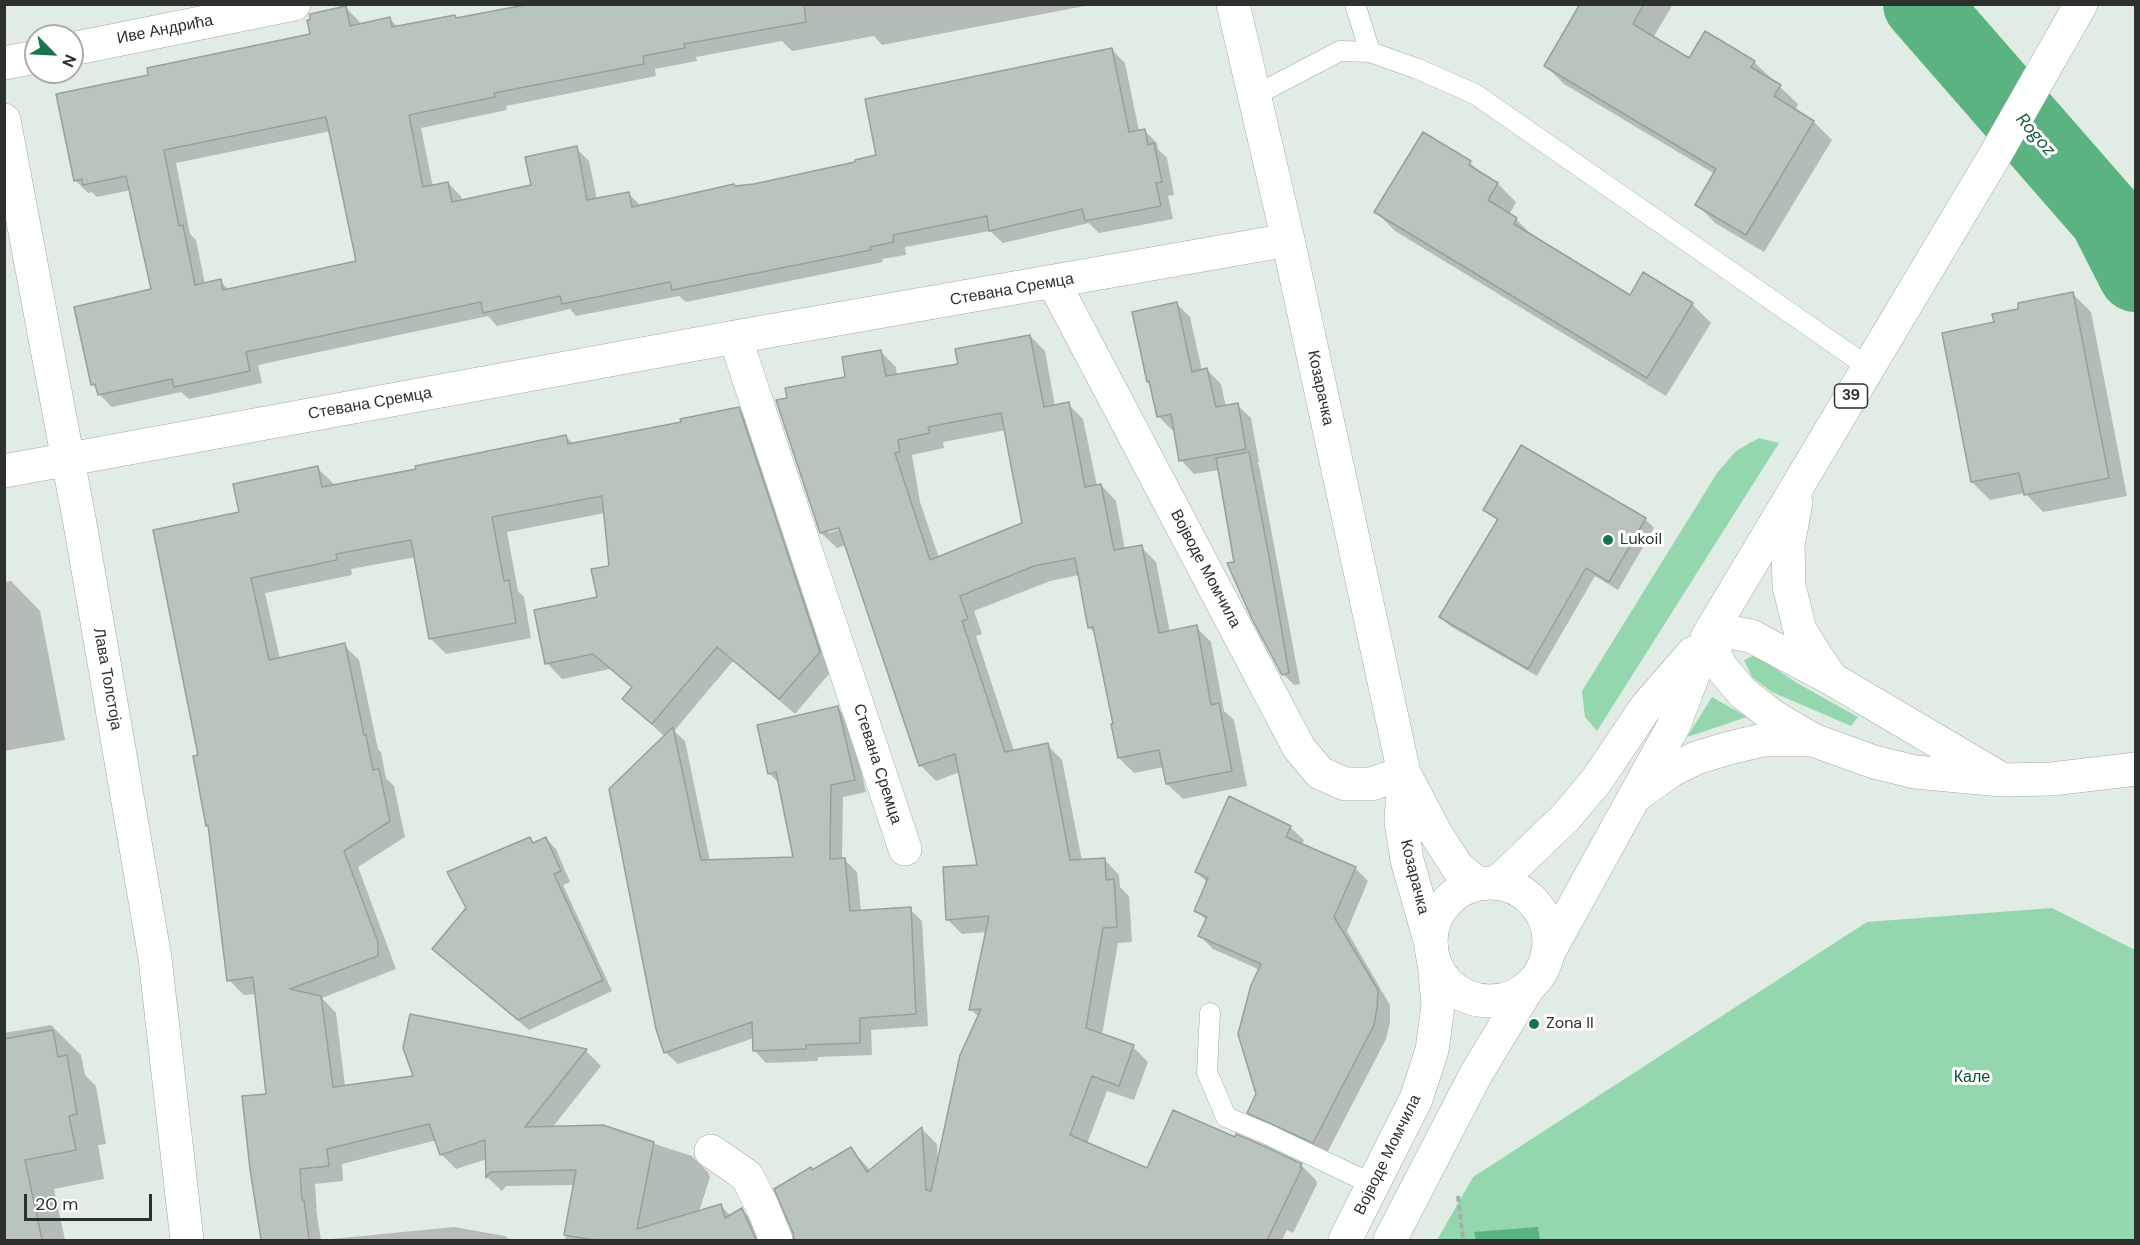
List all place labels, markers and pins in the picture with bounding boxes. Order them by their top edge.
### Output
place label: Lukoil [1620,530,1662,550]
marker: Lukoil [1601,533,1615,547]
place label: Zona II [1546,1014,1594,1034]
marker: Zona II [1527,1017,1541,1031]

